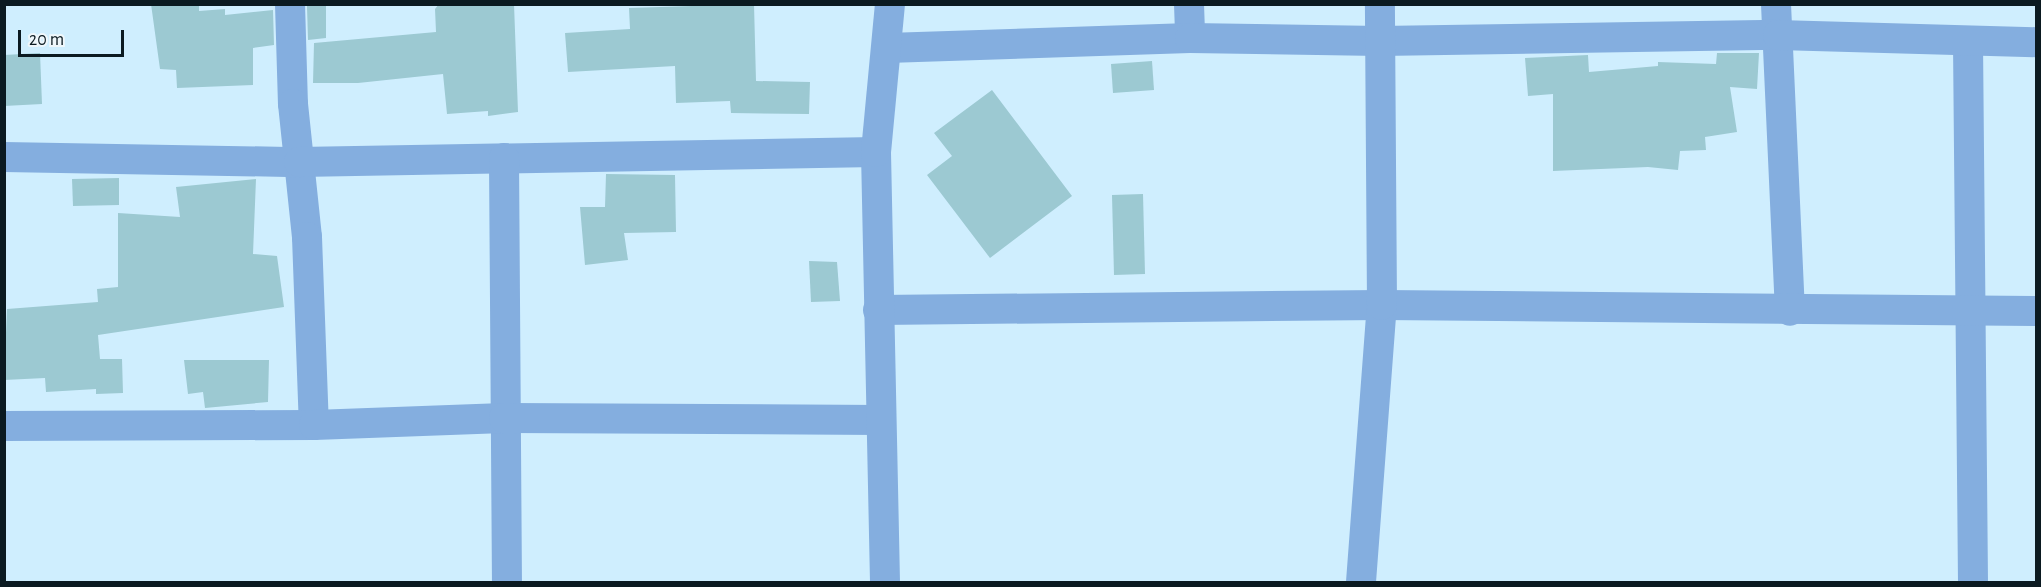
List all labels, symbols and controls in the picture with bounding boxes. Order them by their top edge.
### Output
scale bar [21,18,128,56]
text: 20 m [29,31,64,49]

